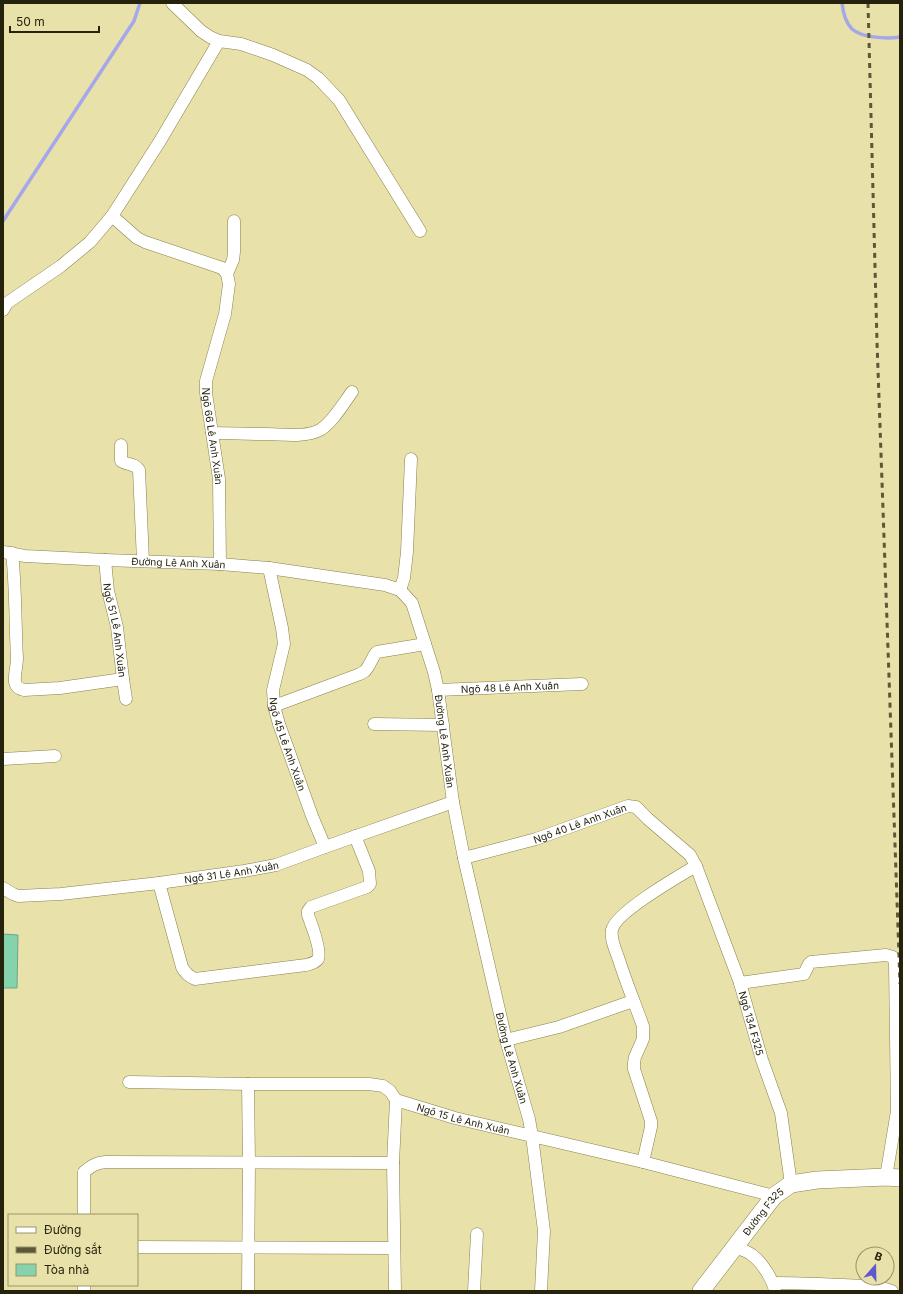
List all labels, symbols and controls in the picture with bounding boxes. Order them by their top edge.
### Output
scale bar [10,8,99,34]
text: 50 m [16,14,45,29]
street label: Ngõ 66 Lê Anh Xuân [200,388,225,485]
street label: Đường Lê Anh Xuân [131,555,226,570]
street label: Ngõ 51 Lê Anh Xuân [101,582,129,678]
street label: Ngõ 48 Lê Anh Xuân [461,679,559,695]
street label: Đường Lê Anh Xuân [433,694,457,789]
street label: Ngõ 45 Lê Anh Xuân [267,697,308,792]
street label: Ngõ 40 Lê Anh Xuân [532,801,628,846]
street label: Ngõ 31 Lê Anh Xuân [183,859,280,885]
street label: Ngõ 134 F325 [737,990,766,1057]
street label: Đường Lê Anh Xuân [494,1011,530,1105]
street label: Ngõ 15 Lê Anh Xuân [415,1101,511,1137]
street label: Đường F325 [740,1185,786,1238]
legend [8,1214,138,1286]
text: Đường [44,1222,81,1237]
text: Đường sắt [44,1242,102,1257]
north arrow [855,1246,895,1286]
text: B [873,1249,884,1264]
text: Tòa nhà [44,1262,89,1277]

